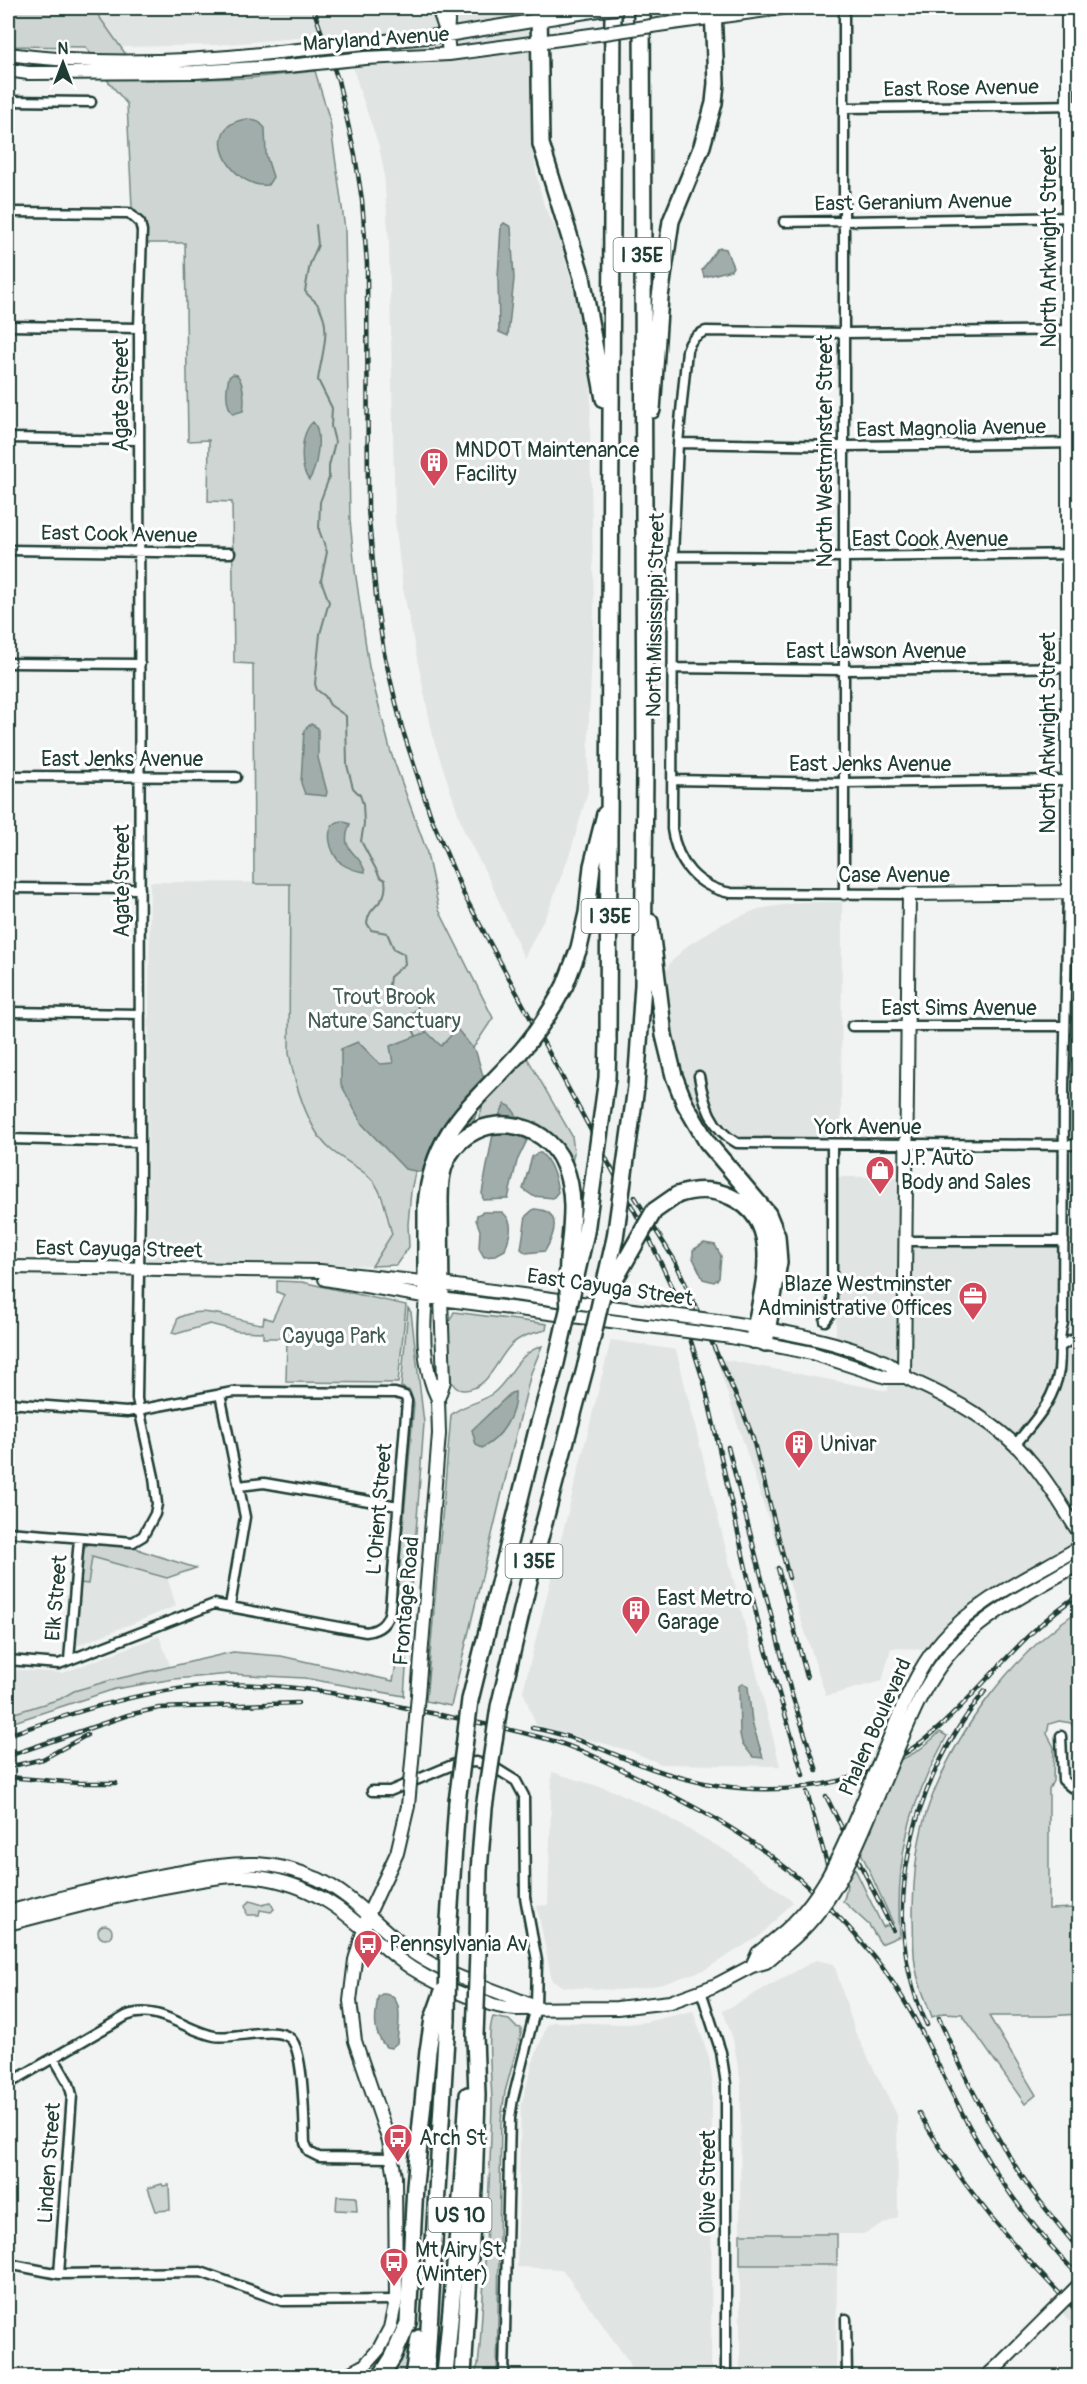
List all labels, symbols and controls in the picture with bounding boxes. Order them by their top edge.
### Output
street label: Maryland Avenue [302,21,451,58]
north arrow [33,33,93,93]
text: N [58,39,69,59]
street label: East Rose Avenue [883,74,1040,103]
street label: North Arkwright Street [1036,146,1063,348]
street label: East Geranium Avenue [814,187,1013,218]
road number: I 35E [614,238,670,272]
street label: North Westminster Street [812,334,839,567]
street label: Agate Street [108,338,135,452]
street label: East Magnolia Avenue [856,413,1047,444]
place label: MNDOT Maintenance Facility [455,437,640,488]
building icon: MNDOT Maintenance Facility [418,446,450,488]
street label: North Mississippi Street [640,512,671,718]
street label: East Cook Avenue [41,520,198,549]
street label: East Cook Avenue [852,526,1009,553]
street label: North Arkwright Street [1035,632,1062,834]
street label: East Lawson Avenue [786,638,967,665]
street label: East Jenks Avenue [41,746,204,773]
street label: East Jenks Avenue [789,751,952,778]
street label: Agate Street [109,824,136,938]
street label: Case Avenue [838,862,950,889]
road number: I 35E [582,899,638,933]
park label: Trout Brook Nature Sanctuary [307,984,461,1035]
street label: East Sims Avenue [881,995,1037,1022]
street label: York Avenue [814,1114,922,1141]
place label: J.P. Auto Body and Sales [901,1145,1031,1196]
shop icon: J.P. Auto Body and Sales [864,1154,896,1196]
street label: East Cayuga Street [35,1235,203,1264]
street label: East Cayuga Street [525,1262,695,1313]
place label: Blaze Westminster Administrative Offices [757,1271,953,1322]
office icon: Blaze Westminster Administrative Offices [957,1280,989,1322]
park label: Cayuga Park [282,1323,386,1350]
building icon: Univar [783,1428,815,1470]
place label: Univar [820,1431,877,1458]
street label: L'Orient Street [360,1442,399,1576]
street label: Frontage Road [387,1535,426,1667]
road number: I 35E [506,1544,562,1578]
street label: Elk Street [39,1553,74,1642]
place label: East Metro Garage [657,1585,752,1636]
building icon: East Metro Garage [620,1594,652,1636]
street label: Phalen Boulevard [833,1654,918,1800]
bus stop icon: Pennsylvania Av [352,1928,384,1970]
place label: Pennsylvania Av [389,1931,528,1958]
street label: Linden Street [32,2101,67,2224]
bus stop icon: Arch St [382,2122,414,2164]
place label: Arch St [419,2125,486,2152]
street label: Olive Street [695,2129,722,2234]
road number: US 10 [428,2198,492,2232]
place label: Mt Airy St (Winter) [415,2237,503,2288]
bus stop icon: Mt Airy St (Winter) [378,2246,410,2288]

